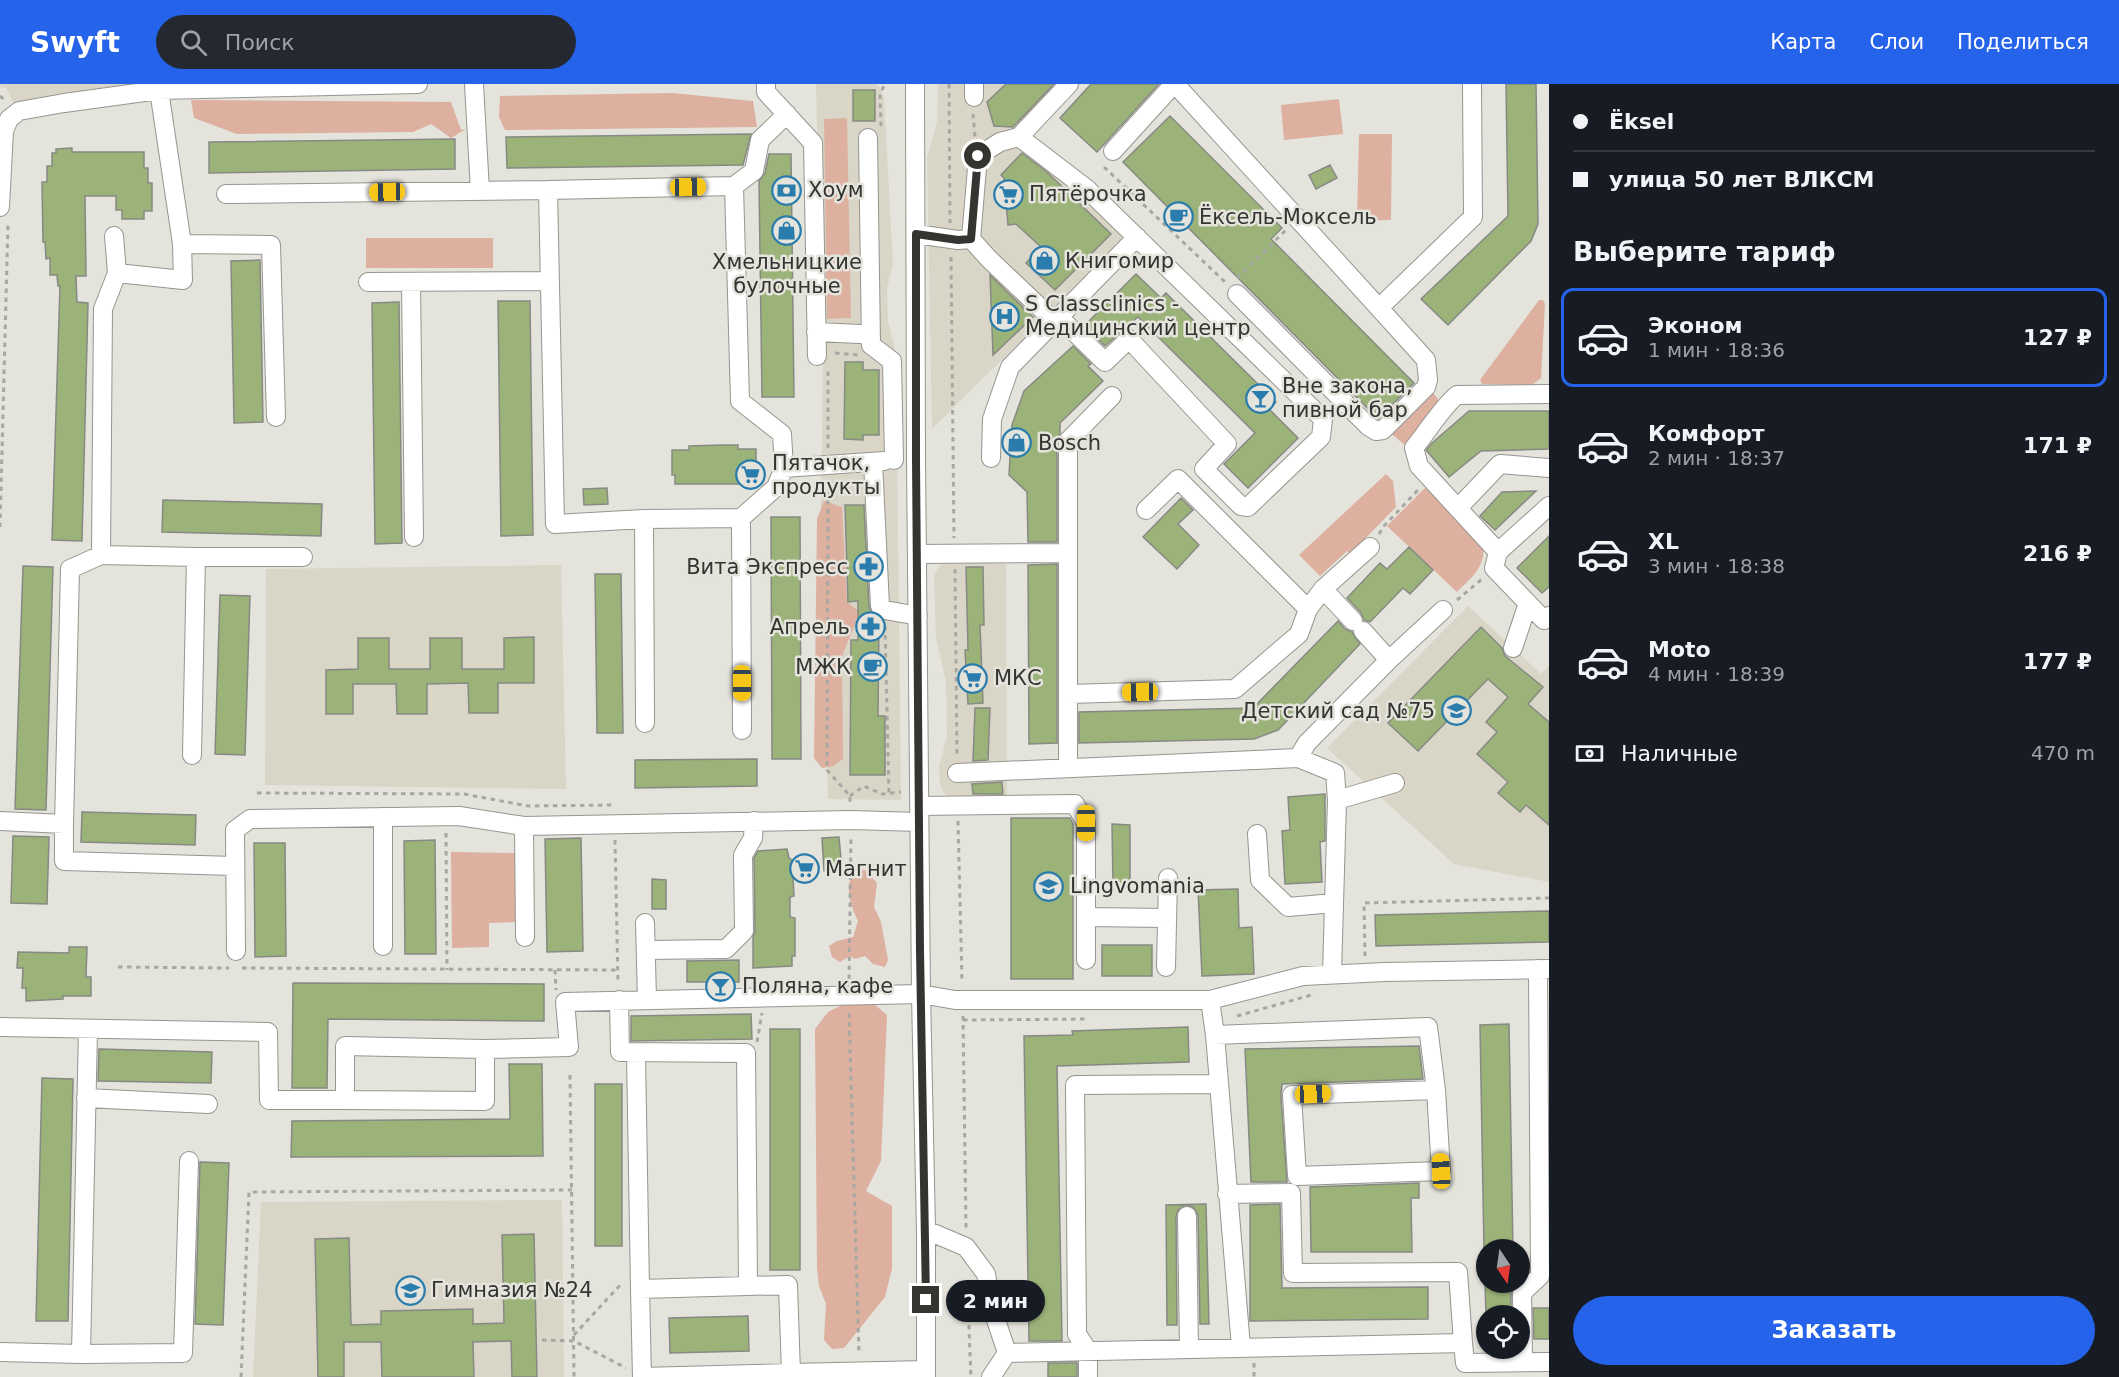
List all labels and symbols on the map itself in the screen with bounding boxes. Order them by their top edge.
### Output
route start [964,142,991,169]
bank icon: Хоум [771,174,803,206]
car [670,178,706,196]
place label: Хоум [808,178,864,202]
supermarket icon: Пятёрочка [992,178,1024,210]
place label: Пятёрочка [1029,182,1147,206]
car [369,183,405,201]
cafe icon: Ёксель-Моксель [1162,201,1194,233]
place label: Ёксель-Моксель [1199,204,1377,229]
shop icon: Хмельницкие булочные [771,215,803,247]
shop icon: Книгомир [1028,245,1060,277]
place label: Книгомир [1065,249,1174,273]
place label: Хмельницкие булочные [712,250,862,298]
place label: S Classclinics - Медицинский центр [1025,292,1251,340]
hospital icon: S Classclinics - Медицинский центр [988,300,1020,332]
place label: Вне закона, пивной бар [1282,374,1413,422]
bar icon: Вне закона, пивной бар [1245,382,1277,414]
shop icon: Bosch [1001,427,1033,459]
place label: Bosch [1038,431,1101,455]
place label: Пятачок, продукты [772,451,880,499]
supermarket icon: Пятачок, продукты [735,459,767,491]
pharmacy icon: Вита Экспресс [853,551,885,583]
place label: Вита Экспресс [686,555,848,579]
pharmacy icon: Апрель [855,611,887,643]
place label: Апрель [770,615,850,639]
cafe icon: МЖК [856,651,888,683]
place label: МЖК [795,655,851,679]
supermarket icon: МКС [957,662,989,694]
car [733,665,751,701]
place label: МКС [994,666,1042,690]
car [1122,683,1158,701]
school or university icon: Детский сад №75 [1440,695,1472,727]
place label: Детский сад №75 [1241,699,1435,723]
car [1077,805,1095,841]
supermarket icon: Магнит [788,853,820,885]
place label: Магнит [825,857,907,881]
school or university icon: Lingvomania [1033,870,1065,902]
place label: Lingvomania [1070,874,1205,898]
bar icon: Поляна, кафе [705,970,737,1002]
place label: Поляна, кафе [742,974,893,998]
car [1295,1084,1331,1104]
car [1431,1153,1451,1189]
north arrow [1476,1239,1530,1293]
school or university icon: Гимназия №24 [394,1274,426,1306]
place label: Гимназия №24 [431,1278,593,1302]
callout: 2 мин [947,1279,1046,1321]
route end [912,1286,939,1313]

